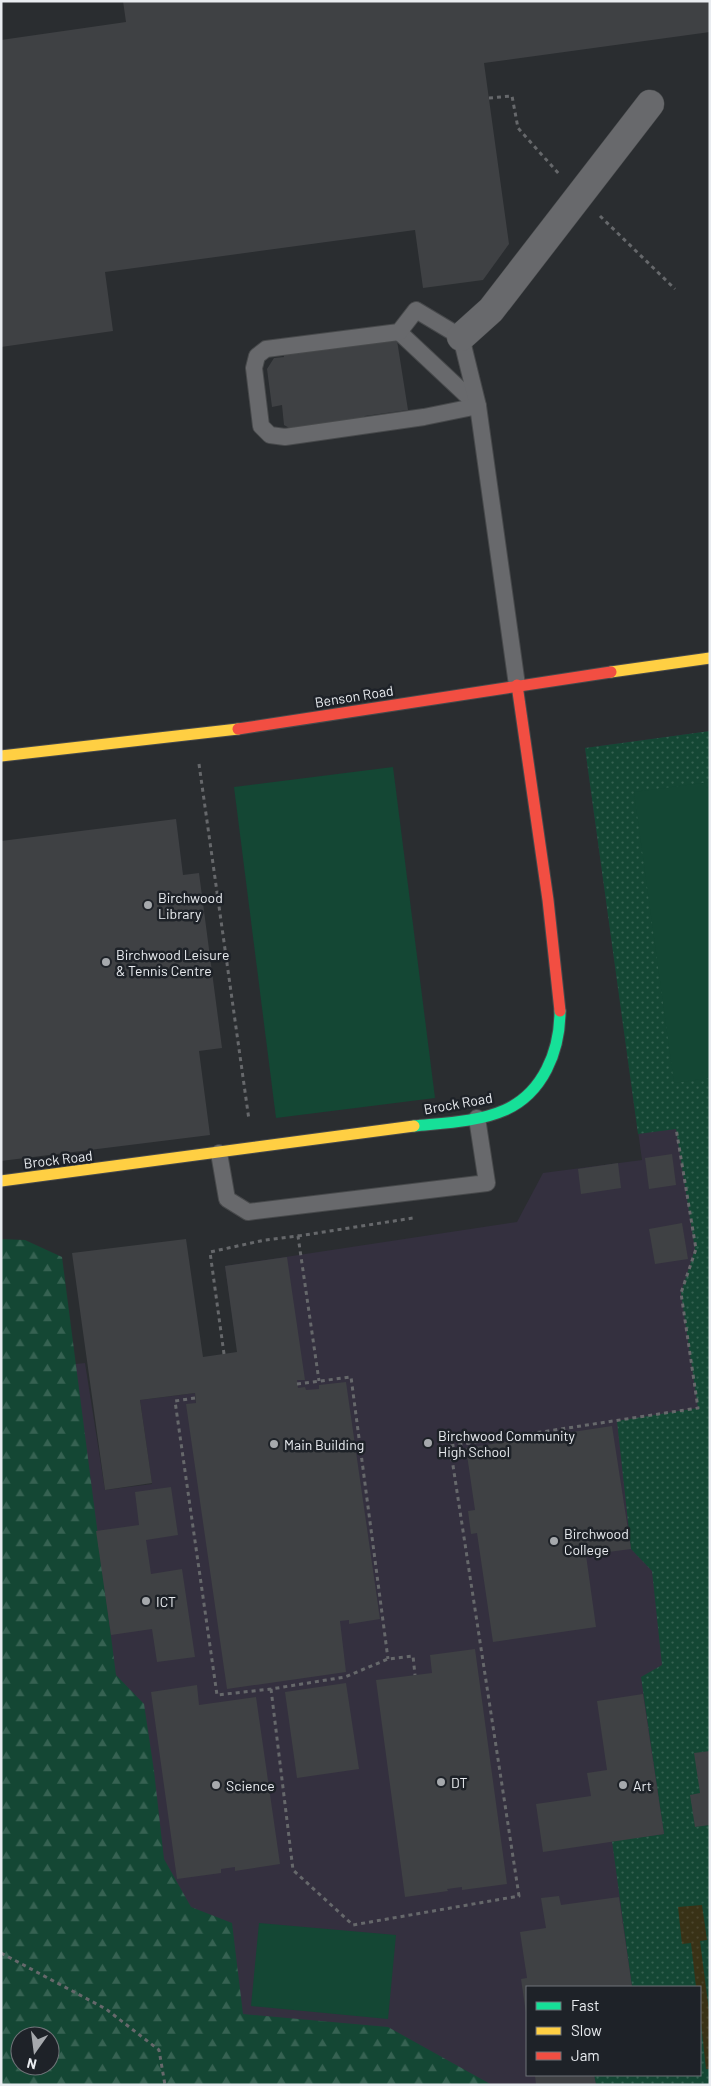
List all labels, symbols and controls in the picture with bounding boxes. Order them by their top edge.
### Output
street label: Benson Road [313,681,395,711]
place label: Birchwood Library [158,889,223,922]
marker: Birchwood Library [142,899,154,911]
place label: Birchwood Leisure & Tennis Centre [116,946,229,979]
marker: Birchwood Leisure & Tennis Centre [100,956,112,968]
street label: Brock Road [422,1089,494,1117]
street label: Brock Road [22,1146,94,1172]
place label: Birchwood Community High School [438,1427,576,1460]
place label: Main Building [284,1436,364,1453]
marker: Birchwood Community High School [422,1437,434,1449]
marker: Main Building [268,1438,280,1450]
place label: Birchwood College [564,1525,629,1558]
marker: Birchwood College [548,1535,560,1547]
place label: ICT [156,1593,176,1610]
marker: ICT [140,1595,152,1607]
place label: DT [451,1774,468,1791]
marker: DT [435,1776,447,1788]
place label: Science [226,1777,275,1794]
place label: Art [633,1777,652,1794]
marker: Science [210,1779,222,1791]
marker: Art [617,1779,629,1791]
legend [526,1986,701,2076]
text: Fast [571,1996,599,2014]
text: Slow [571,2021,602,2039]
north arrow [10,2026,60,2076]
text: Jam [571,2046,600,2064]
text: N [25,2055,38,2073]

